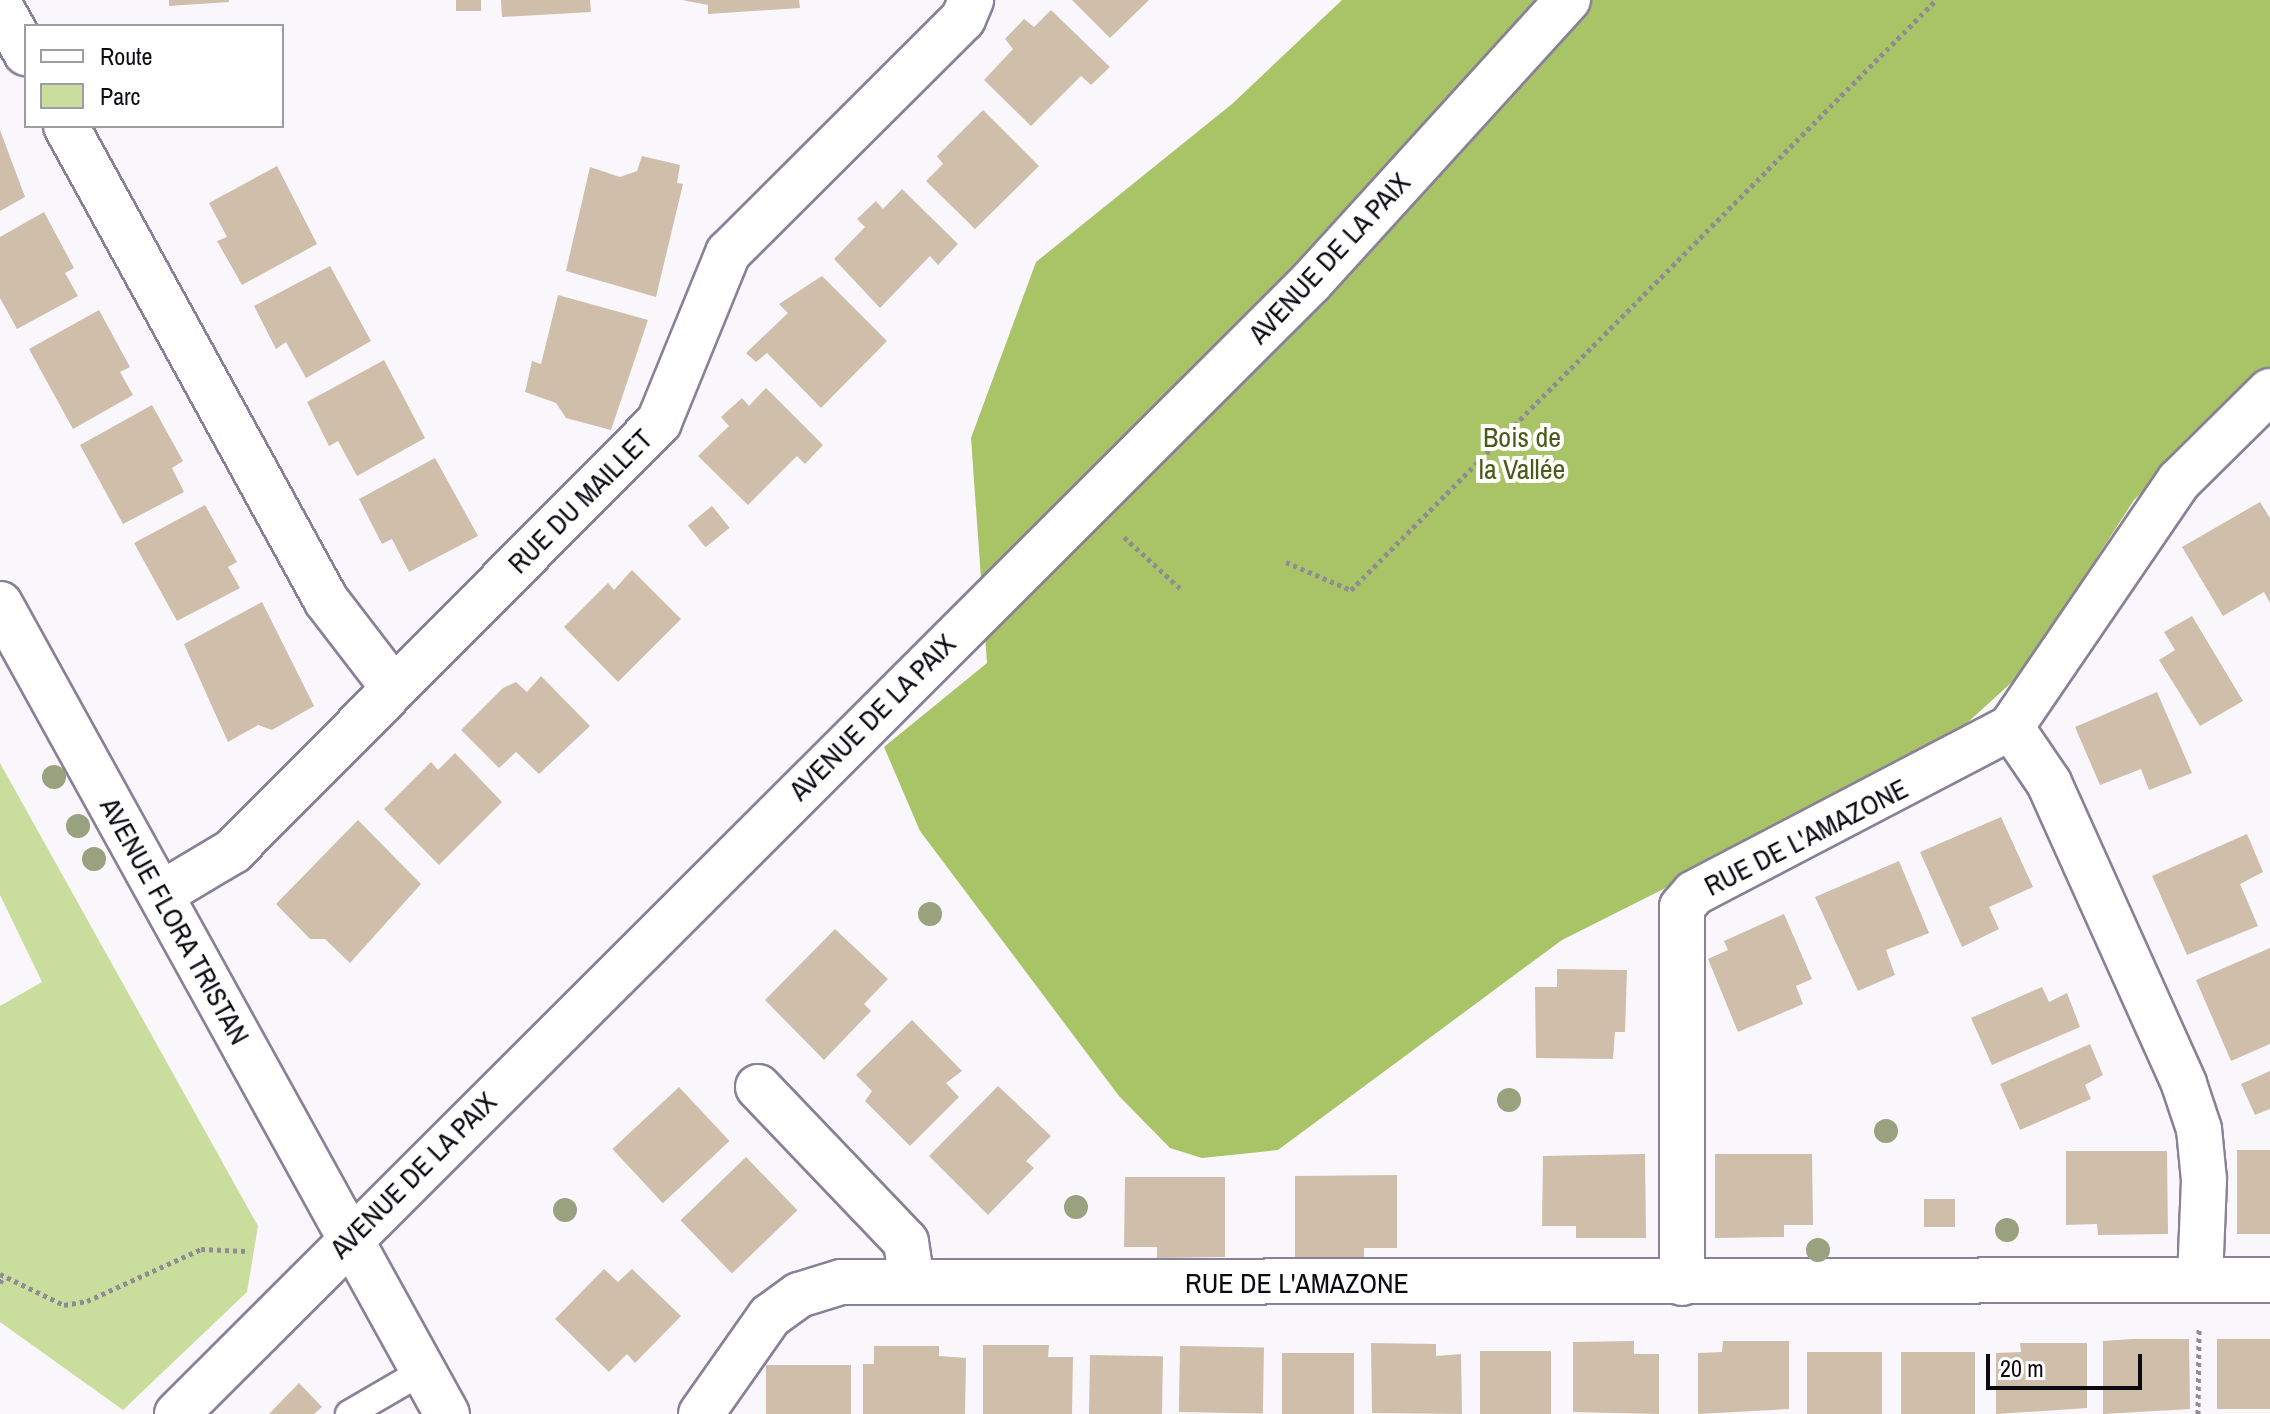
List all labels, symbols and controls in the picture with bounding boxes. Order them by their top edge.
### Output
legend [24,24,284,128]
text: Route [100,40,153,72]
text: Parc [100,80,140,112]
street label: AVENUE DE LA PAIX [1241,165,1417,351]
park label: Bois de la Vallée [1479,420,1565,486]
street label: RUE DU MAILLET [501,422,659,580]
street label: AVENUE DE LA PAIX [781,626,963,808]
street label: RUE DE L'AMAZONE [1699,771,1913,903]
street label: AVENUE FLORA TRISTAN [93,791,257,1051]
street label: AVENUE DE LA PAIX [322,1084,504,1266]
street label: RUE DE L'AMAZONE [1185,1266,1409,1300]
scale bar [1990,1338,2146,1388]
text: 20 m [2000,1352,2044,1384]

